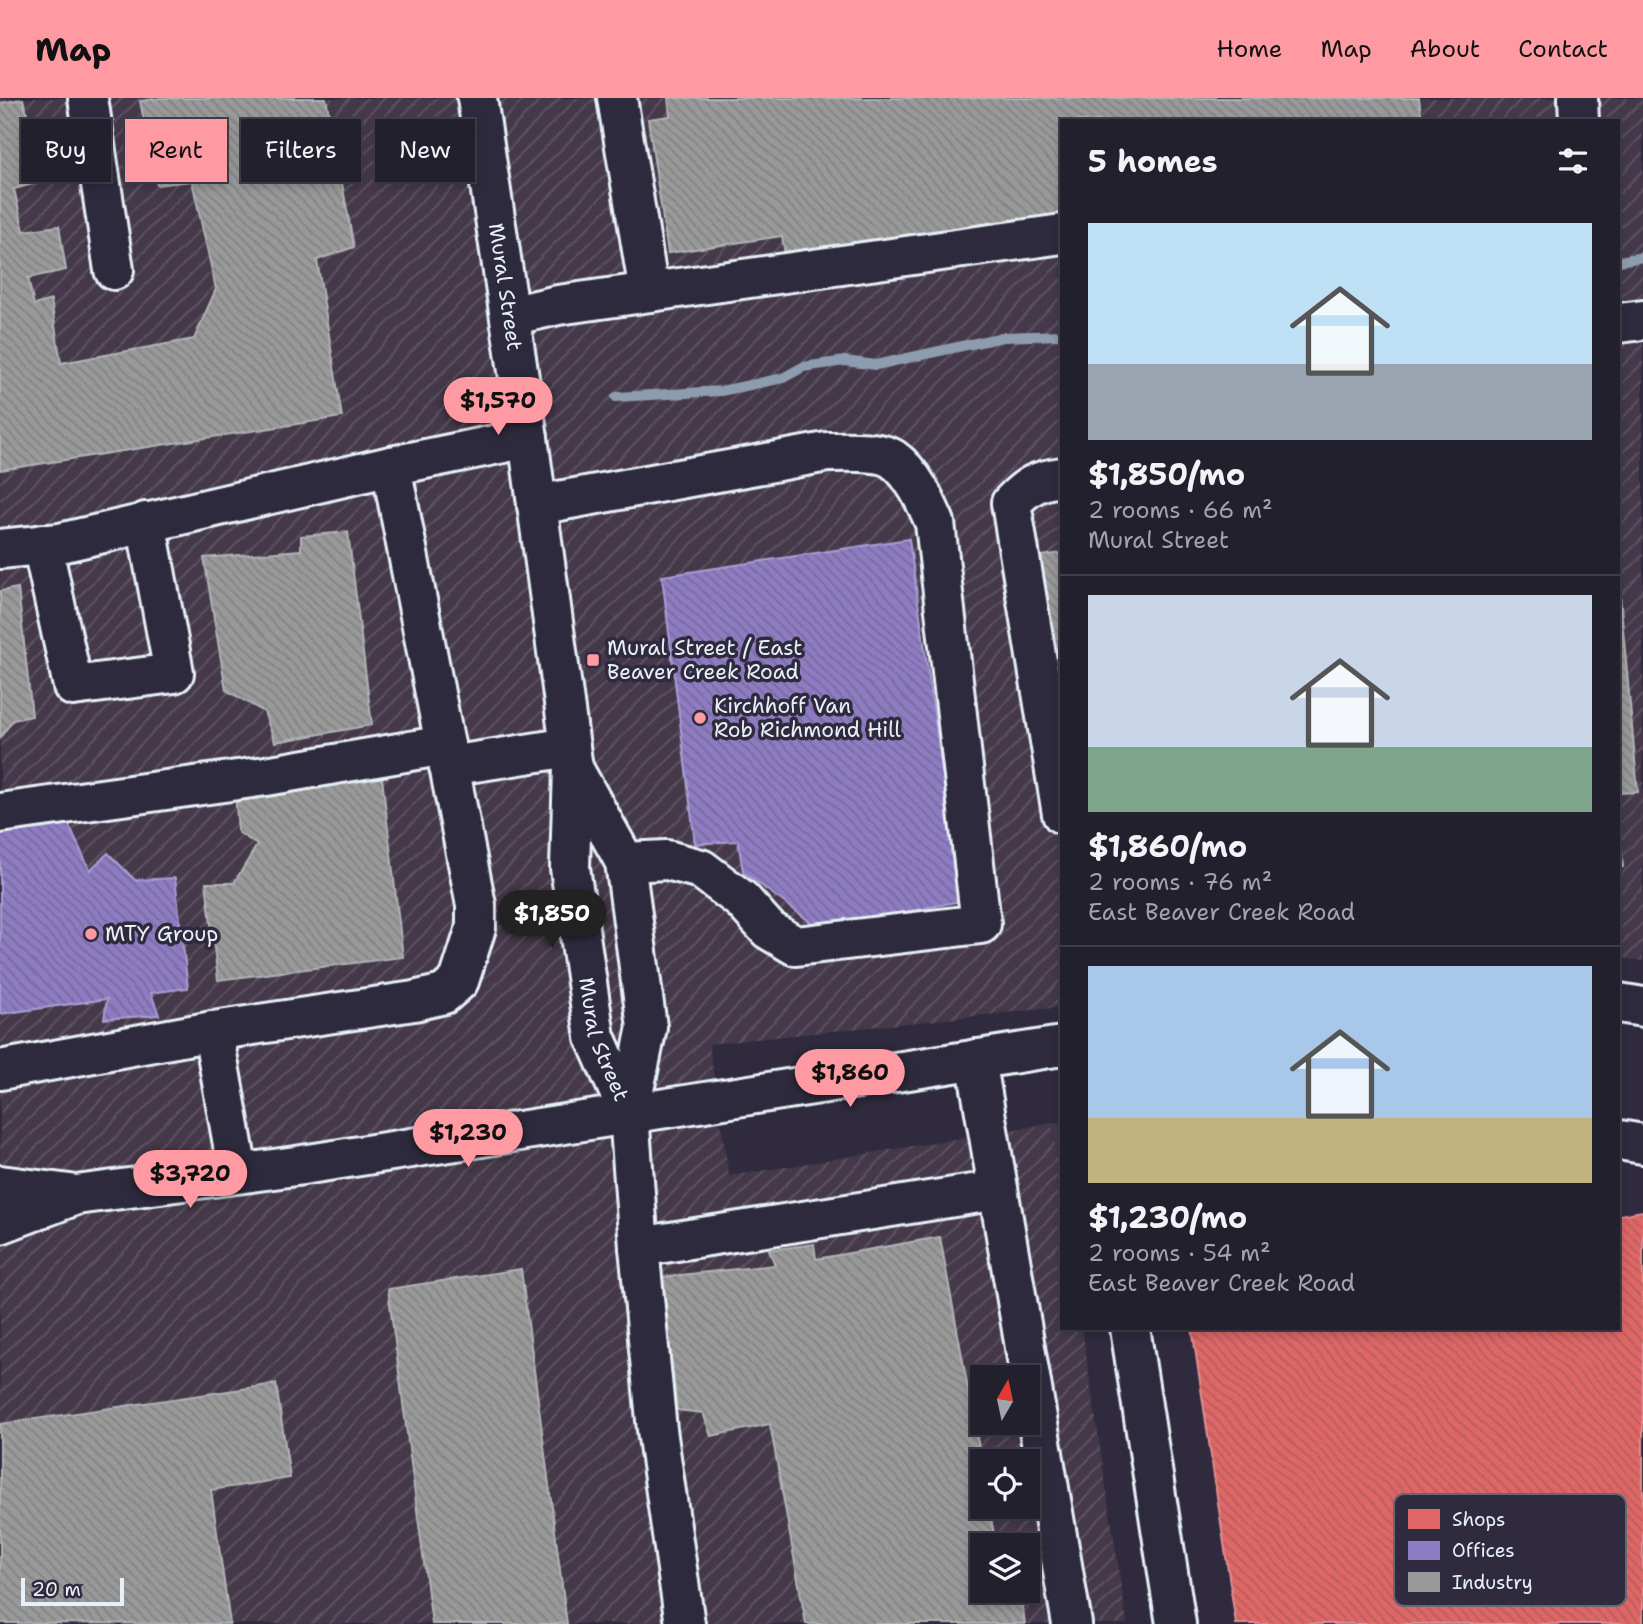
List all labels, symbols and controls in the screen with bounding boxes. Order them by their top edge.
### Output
text: Map [35,27,111,72]
text: Home [1216,33,1282,65]
text: Map [1320,33,1372,65]
text: About [1410,33,1480,65]
text: Contact [1518,33,1608,65]
chip: Buy [21,119,111,182]
chip: Rent [125,119,227,182]
chip: Filters [241,119,361,182]
chip: New [375,119,475,182]
text: 5 homes [1088,141,1218,182]
icon: filters [1554,142,1592,180]
street label: Mural Street [482,221,529,353]
icon: home [1277,268,1403,394]
pin: $1,570 [441,378,555,437]
text: $1,570 [460,385,536,415]
text: $1,850/mo [1088,454,1245,495]
text: 2 rooms · 66 m² [1088,495,1273,525]
text: Mural Street [1088,525,1229,555]
place label: Mural Street / East Beaver Creek Road [607,634,802,686]
icon: home [1277,640,1403,766]
marker: Mural Street / East Beaver Creek Road [585,652,601,668]
place label: Kirchhoff Van Rob Richmond Hill [714,692,901,744]
marker: Kirchhoff Van Rob Richmond Hill [692,710,708,726]
text: $1,860/mo [1088,826,1247,867]
text: 2 rooms · 76 m² [1088,867,1272,897]
pin: $1,850 [495,890,609,950]
text: East Beaver Creek Road [1088,897,1355,927]
text: $1,850 [514,898,590,928]
place label: MTY Group [105,920,218,948]
marker: MTY Group [83,926,99,942]
street label: Mural Street [572,975,636,1105]
icon: home [1277,1011,1403,1137]
pin: $1,860 [793,1049,907,1109]
text: $1,860 [811,1057,889,1087]
pin: $1,230 [411,1110,525,1169]
text: $1,230 [429,1117,507,1147]
pin: $3,720 [133,1150,247,1210]
text: $3,720 [149,1158,231,1188]
text: $1,230/mo [1088,1197,1247,1238]
text: 2 rooms · 54 m² [1088,1238,1271,1268]
text: East Beaver Creek Road [1088,1268,1355,1298]
north arrow [970,1365,1040,1435]
map controls [970,1365,1040,1603]
button: locate [970,1449,1040,1519]
legend [1394,1494,1626,1606]
text: Shops [1452,1507,1506,1532]
button: layers [970,1533,1040,1603]
text: Offices [1452,1538,1515,1563]
text: Industry [1452,1570,1533,1595]
scale bar [21,1575,124,1607]
text: 20 m [32,1577,81,1602]

